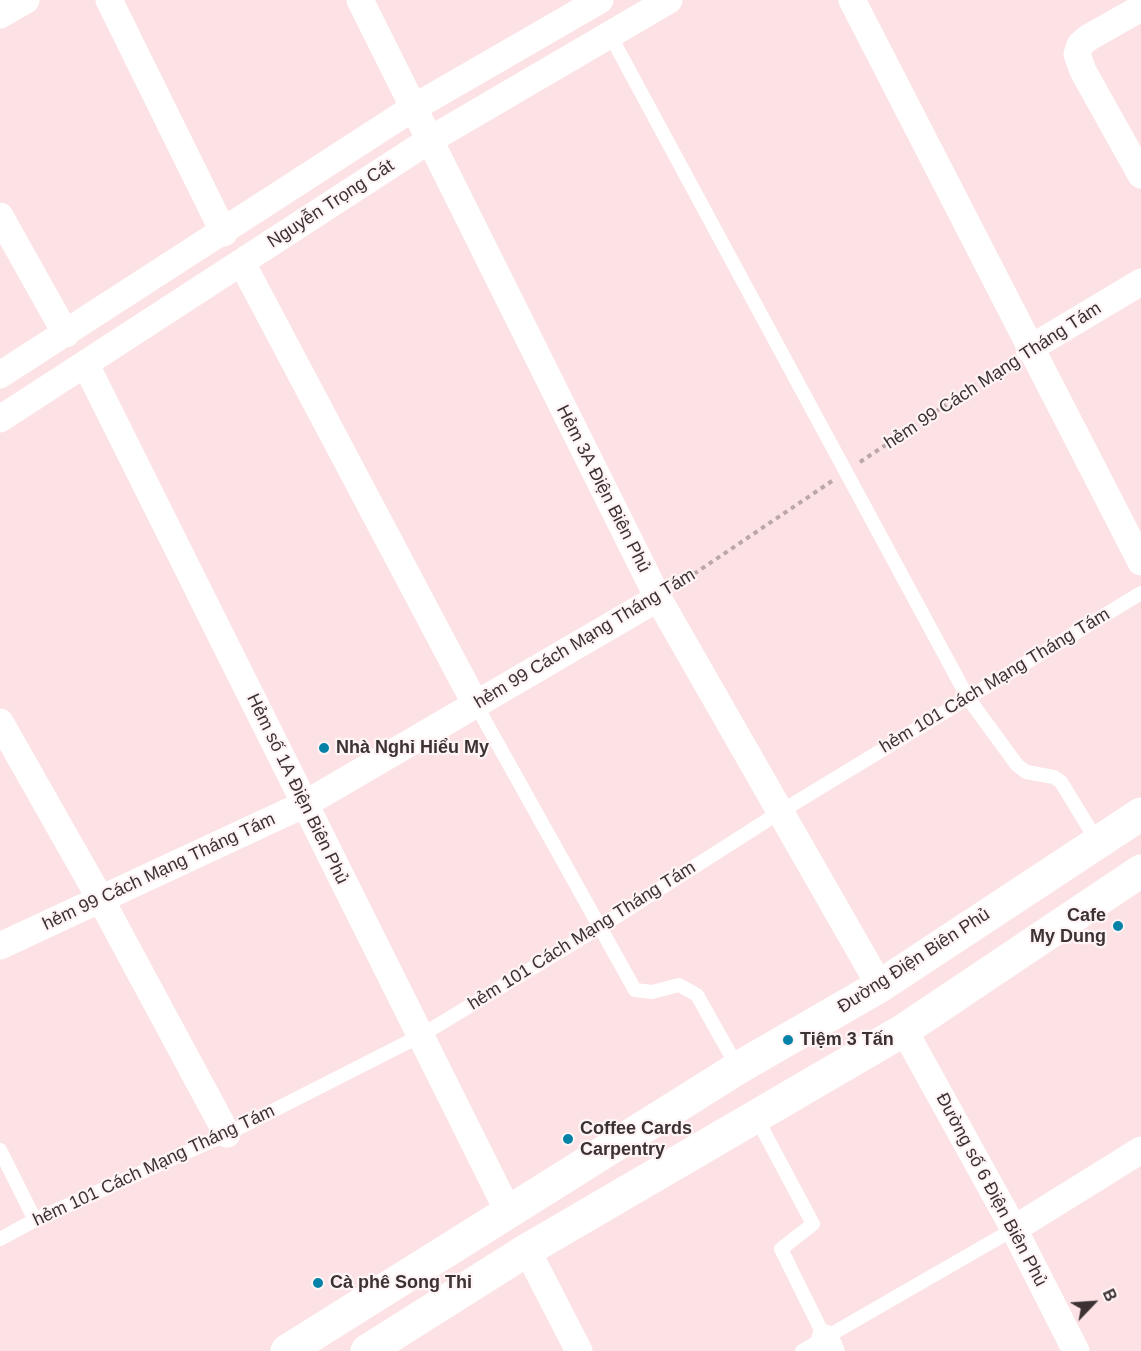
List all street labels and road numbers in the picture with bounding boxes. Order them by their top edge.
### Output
street label: Nguyễn Trọng Cát [264,155,398,253]
street label: hẻm 99 Cách Mạng Tháng Tám [881,298,1105,454]
street label: Hẻm 3A Điện Biên Phủ [551,402,655,576]
street label: hẻm 99 Cách Mạng Tháng Tám [471,564,699,714]
street label: hẻm 101 Cách Mạng Tháng Tám [876,604,1114,758]
street label: Hẻm số 1A Điện Biên Phủ [241,690,353,888]
street label: hẻm 99 Cách Mạng Tháng Tám [39,809,279,935]
street label: hẻm 101 Cách Mạng Tháng Tám [464,857,700,1015]
street label: Đường Điện Biên Phủ [834,904,994,1018]
street label: Đường số 6 Điện Biên Phủ [931,1090,1051,1290]
street label: hẻm 101 Cách Mạng Tháng Tám [30,1100,278,1232]

